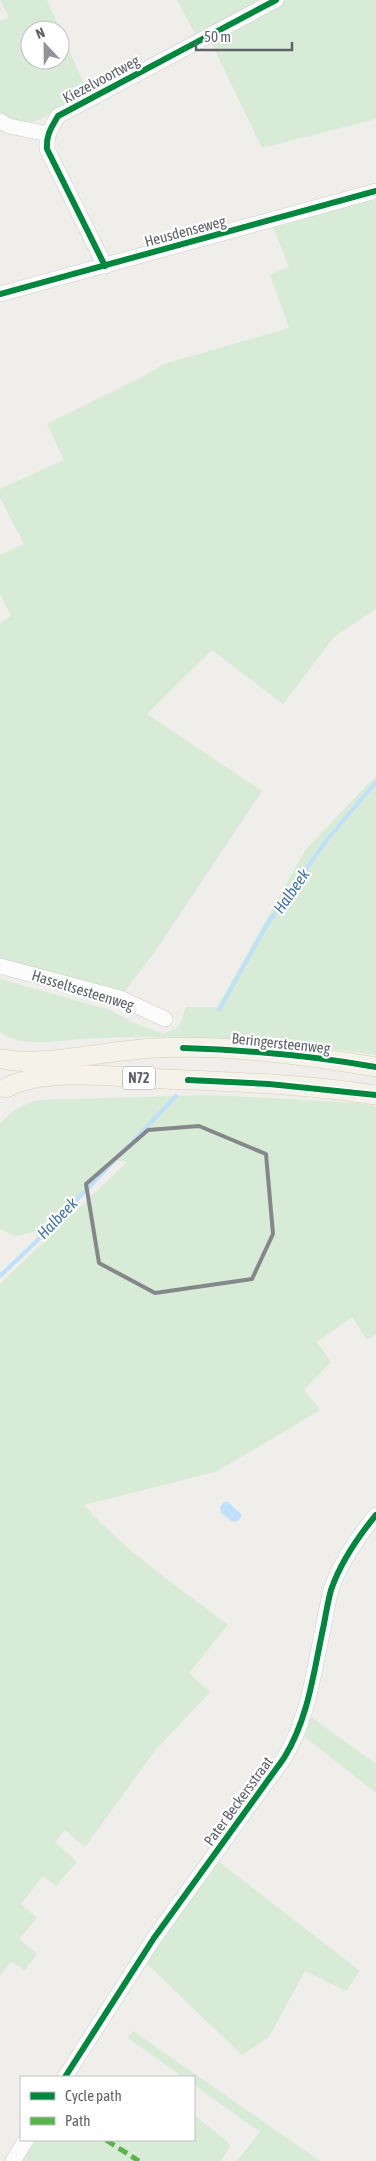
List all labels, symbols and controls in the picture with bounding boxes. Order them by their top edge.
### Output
north arrow [20,20,70,70]
scale bar [196,20,292,52]
text: N [33,24,47,42]
text: 50 m [204,28,231,45]
street label: Kiezelvoortweg [60,51,143,106]
street label: Heusdenseweg [143,212,228,250]
water label: Halbeek [269,865,313,917]
street label: Hasseltsesteenweg [30,966,137,1014]
street label: Beringersteenweg [231,1029,332,1057]
road number: N72 [123,1066,155,1090]
water label: Halbeek [33,1193,81,1242]
street label: Pater Beckersstraat [200,1753,276,1849]
legend [20,2076,195,2141]
text: Cycle path [65,2087,122,2104]
text: Path [65,2112,91,2129]

